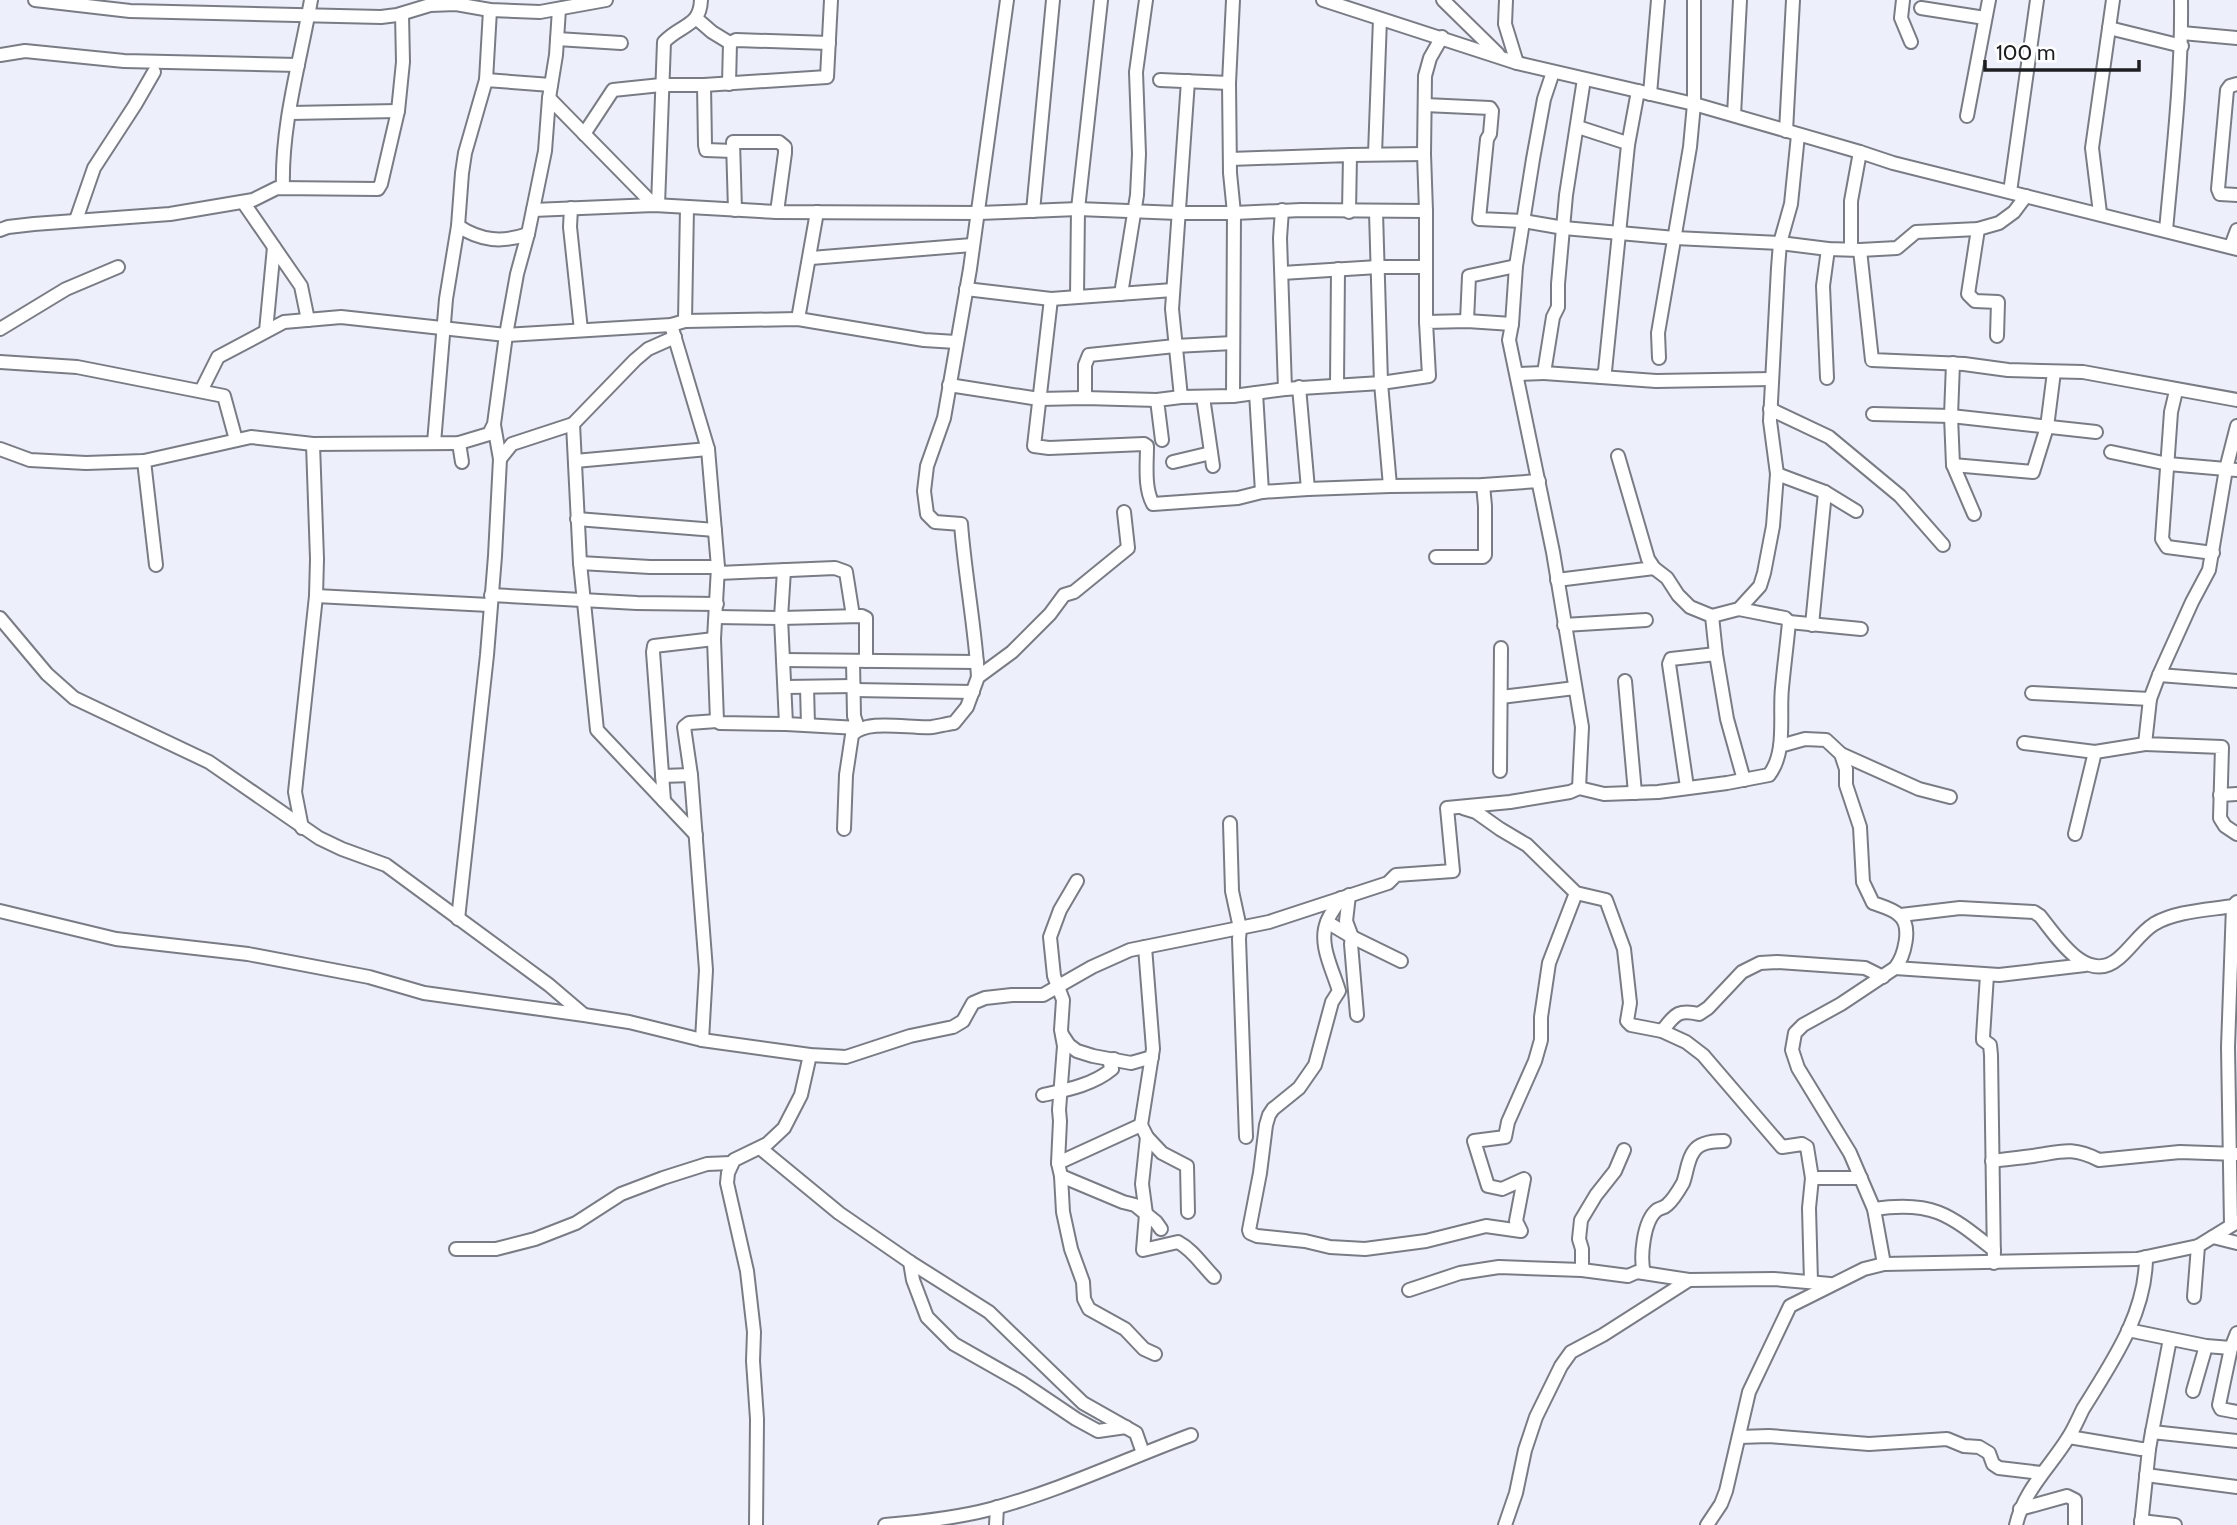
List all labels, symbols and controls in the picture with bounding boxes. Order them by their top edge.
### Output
scale bar [1985,28,2139,72]
text: 100 m [1996,40,2055,65]

